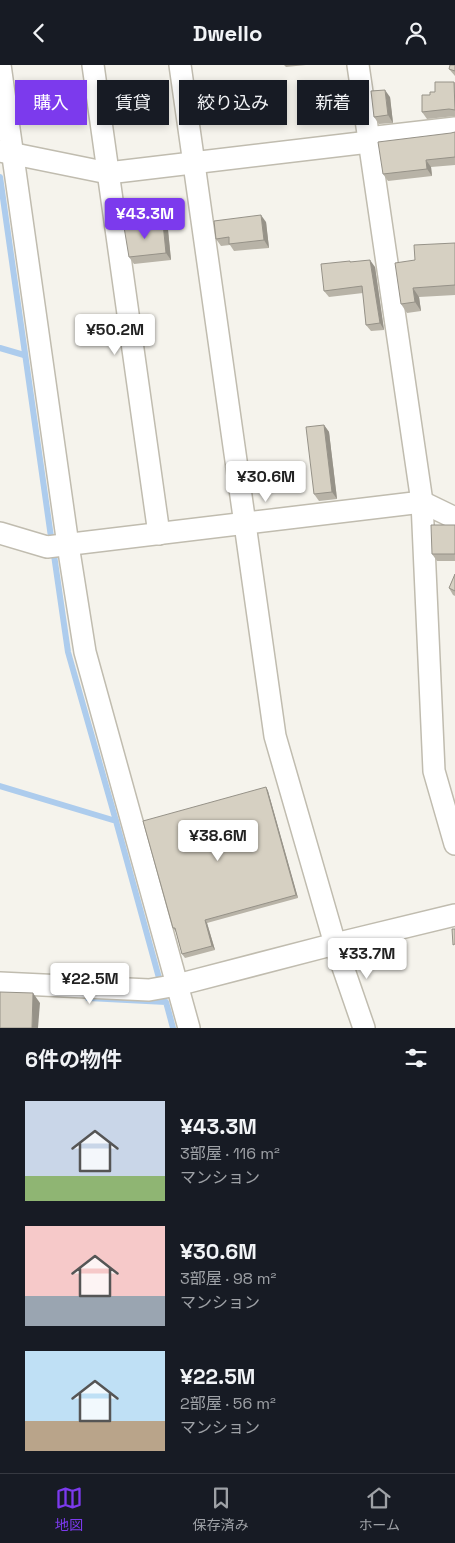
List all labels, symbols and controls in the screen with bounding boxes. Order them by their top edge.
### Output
icon: back [25,19,53,47]
text: Dwello [193,19,262,47]
icon: person [402,19,430,47]
chip: 購入 [15,80,87,125]
chip: 賃貸 [97,80,169,125]
chip: 絞り込み [179,80,287,125]
chip: 新着 [297,80,369,125]
pin: ¥43.3M [104,197,186,240]
text: ¥43.3M [116,203,174,224]
pin: ¥50.2M [74,313,156,356]
text: ¥50.2M [86,319,144,340]
pin: ¥30.6M [225,461,307,503]
text: ¥30.6M [237,466,295,487]
pin: ¥38.6M [177,819,259,862]
text: ¥38.6M [189,825,247,846]
pin: ¥33.7M [326,937,408,980]
text: ¥33.7M [339,943,395,964]
pin: ¥22.5M [49,963,131,1005]
text: ¥22.5M [61,968,119,989]
icon: filters [402,1044,430,1072]
text: 6件の物件 [25,1046,122,1073]
text: ¥43.3M [180,1113,257,1140]
icon: home [65,1121,125,1181]
text: 3部屋 · 116 m² [180,1143,280,1164]
text: マンション [180,1167,260,1188]
text: ¥30.6M [180,1238,257,1265]
icon: home [65,1246,125,1306]
text: 3部屋 · 98 m² [180,1268,276,1289]
text: マンション [180,1292,260,1313]
text: ¥22.5M [180,1363,255,1390]
icon: home [65,1371,125,1431]
text: 2部屋 · 56 m² [180,1393,276,1414]
text: マンション [180,1417,260,1438]
tab: 地図 [55,1484,83,1534]
tab: 保存済み [193,1484,249,1534]
tab: ホーム [358,1484,400,1534]

